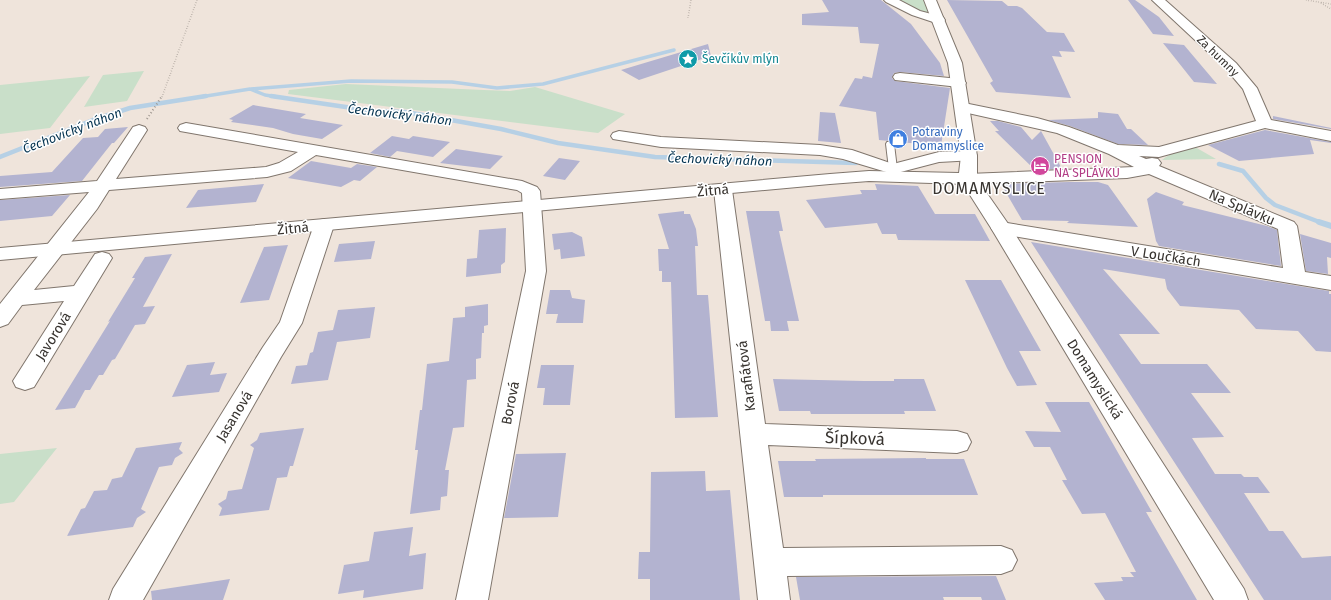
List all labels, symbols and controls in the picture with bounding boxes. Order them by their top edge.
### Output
street label: Za humny [1194,33,1242,79]
place icon: Ševčíkův mlýn [677,48,699,70]
place label: Ševčíkův mlýn [702,51,779,66]
water label: Čechovický náhon [347,100,453,128]
water label: Čechovický náhon [20,104,124,156]
place label: Potraviny Domamyslice [912,125,984,153]
shop icon: Potraviny Domamyslice [887,128,909,150]
water label: Čechovický náhon [667,149,773,169]
place label: PENSION NA SPLÁVKU [1054,152,1120,180]
hotel icon: PENSION NA SPLÁVKU [1029,155,1051,177]
district label: DOMAMYSLICE [932,179,1046,198]
street label: Žitná [696,180,730,200]
street label: Na Splávku [1206,186,1278,229]
street label: Žitná [276,218,310,238]
street label: V Loučkách [1130,243,1202,270]
street label: Javorová [32,309,75,364]
street label: Domamyslická [1063,336,1126,423]
street label: Karafiátová [734,340,759,412]
street label: Borová [498,380,523,426]
street label: Jasanová [213,388,256,445]
street label: Šípková [825,427,885,450]

